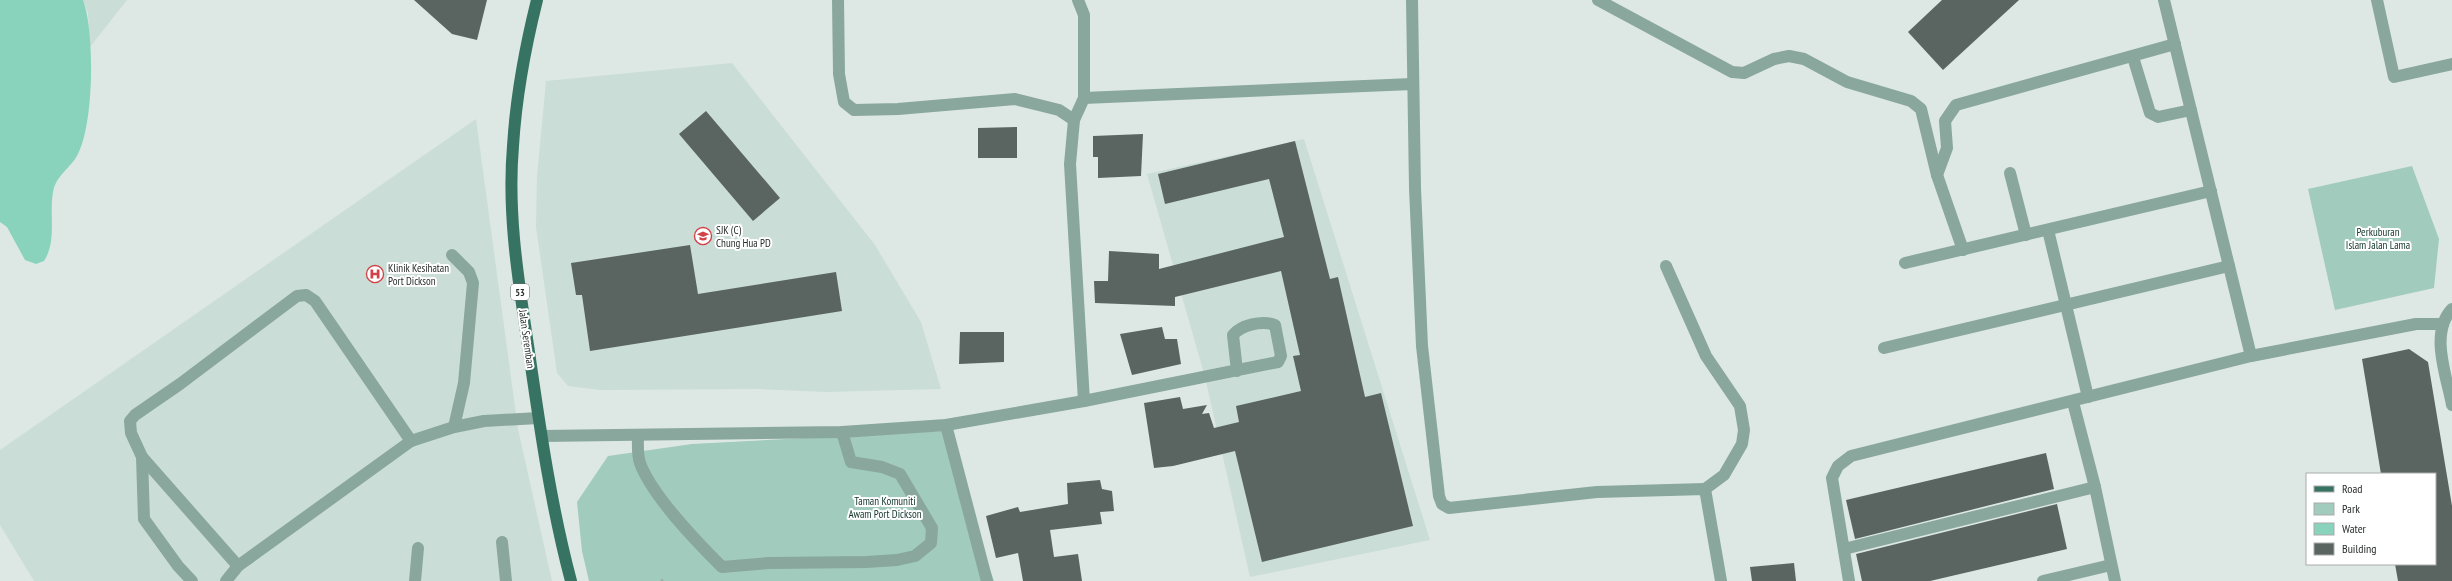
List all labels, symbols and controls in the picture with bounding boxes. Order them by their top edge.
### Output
place label: SJK (C) Chung Hua PD [716,223,771,250]
park label: Perkuburan Islam Jalan Lama [2346,225,2410,252]
school or university icon: SJK (C) Chung Hua PD [693,226,713,246]
place label: Klinik Kesihatan Port Dickson [388,261,449,288]
hospital icon: Klinik Kesihatan Port Dickson [365,264,385,284]
road number: 53 [511,284,529,300]
street label: Jalan Seremban [516,308,538,369]
legend [2306,473,2436,565]
text: Road [2342,481,2362,496]
park label: Taman Komuniti Awam Port Dickson [848,494,922,521]
text: Park [2342,501,2360,516]
text: Water [2342,521,2367,536]
text: Building [2342,541,2377,556]

